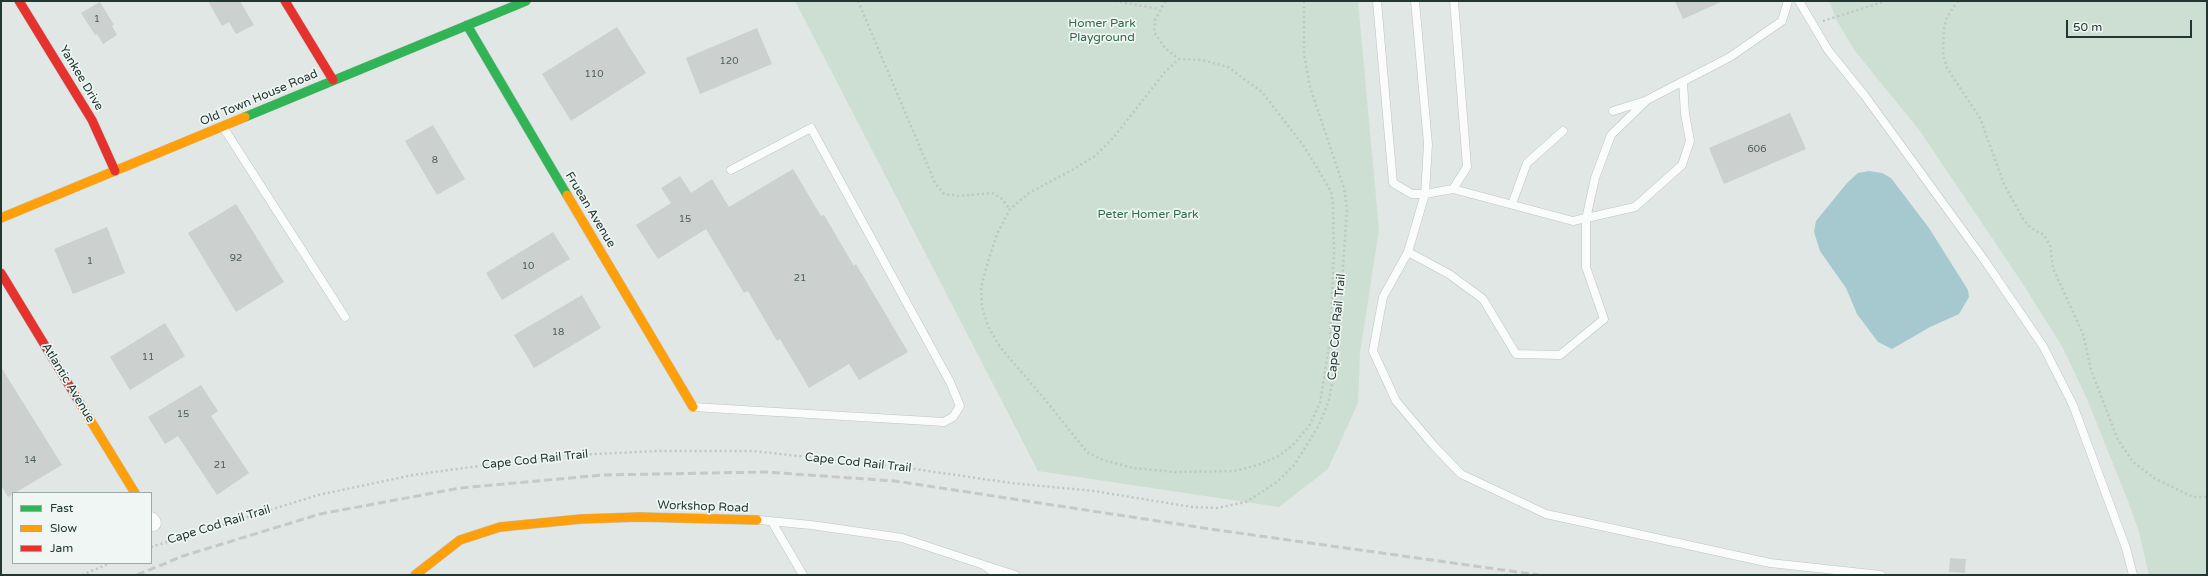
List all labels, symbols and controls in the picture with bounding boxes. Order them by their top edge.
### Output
scale bar [2068,12,2194,38]
house number: 1 [94,13,100,25]
park label: Homer Park Playground [1068,17,1136,45]
text: 50 m [2073,20,2102,34]
street label: Yankee Drive [56,43,106,113]
house number: 120 [720,55,738,67]
street label: Old Town House Road [198,67,320,129]
house number: 110 [585,68,603,80]
house number: 606 [1748,143,1766,155]
house number: 8 [432,154,438,166]
street label: Fruean Avenue [562,170,618,250]
park label: Peter Homer Park [1097,208,1199,222]
house number: 15 [679,213,691,225]
house number: 92 [230,252,242,264]
house number: 1 [87,255,93,267]
house number: 10 [522,260,534,272]
house number: 21 [794,272,806,284]
street label: Cape Cod Rail Trail [1325,273,1349,381]
house number: 18 [552,326,564,338]
street label: Atlantic Avenue [39,341,97,425]
house number: 11 [142,351,154,363]
house number: 15 [177,408,189,420]
street label: Cape Cod Rail Trail [481,447,589,473]
street label: Cape Cod Rail Trail [804,450,912,476]
house number: 14 [24,454,36,466]
house number: 21 [214,459,226,471]
legend [12,492,152,564]
street label: Workshop Road [657,498,749,516]
text: Fast [50,501,73,515]
street label: Cape Cod Rail Trail [166,502,272,548]
text: Slow [50,521,77,535]
text: Jam [50,541,73,555]

